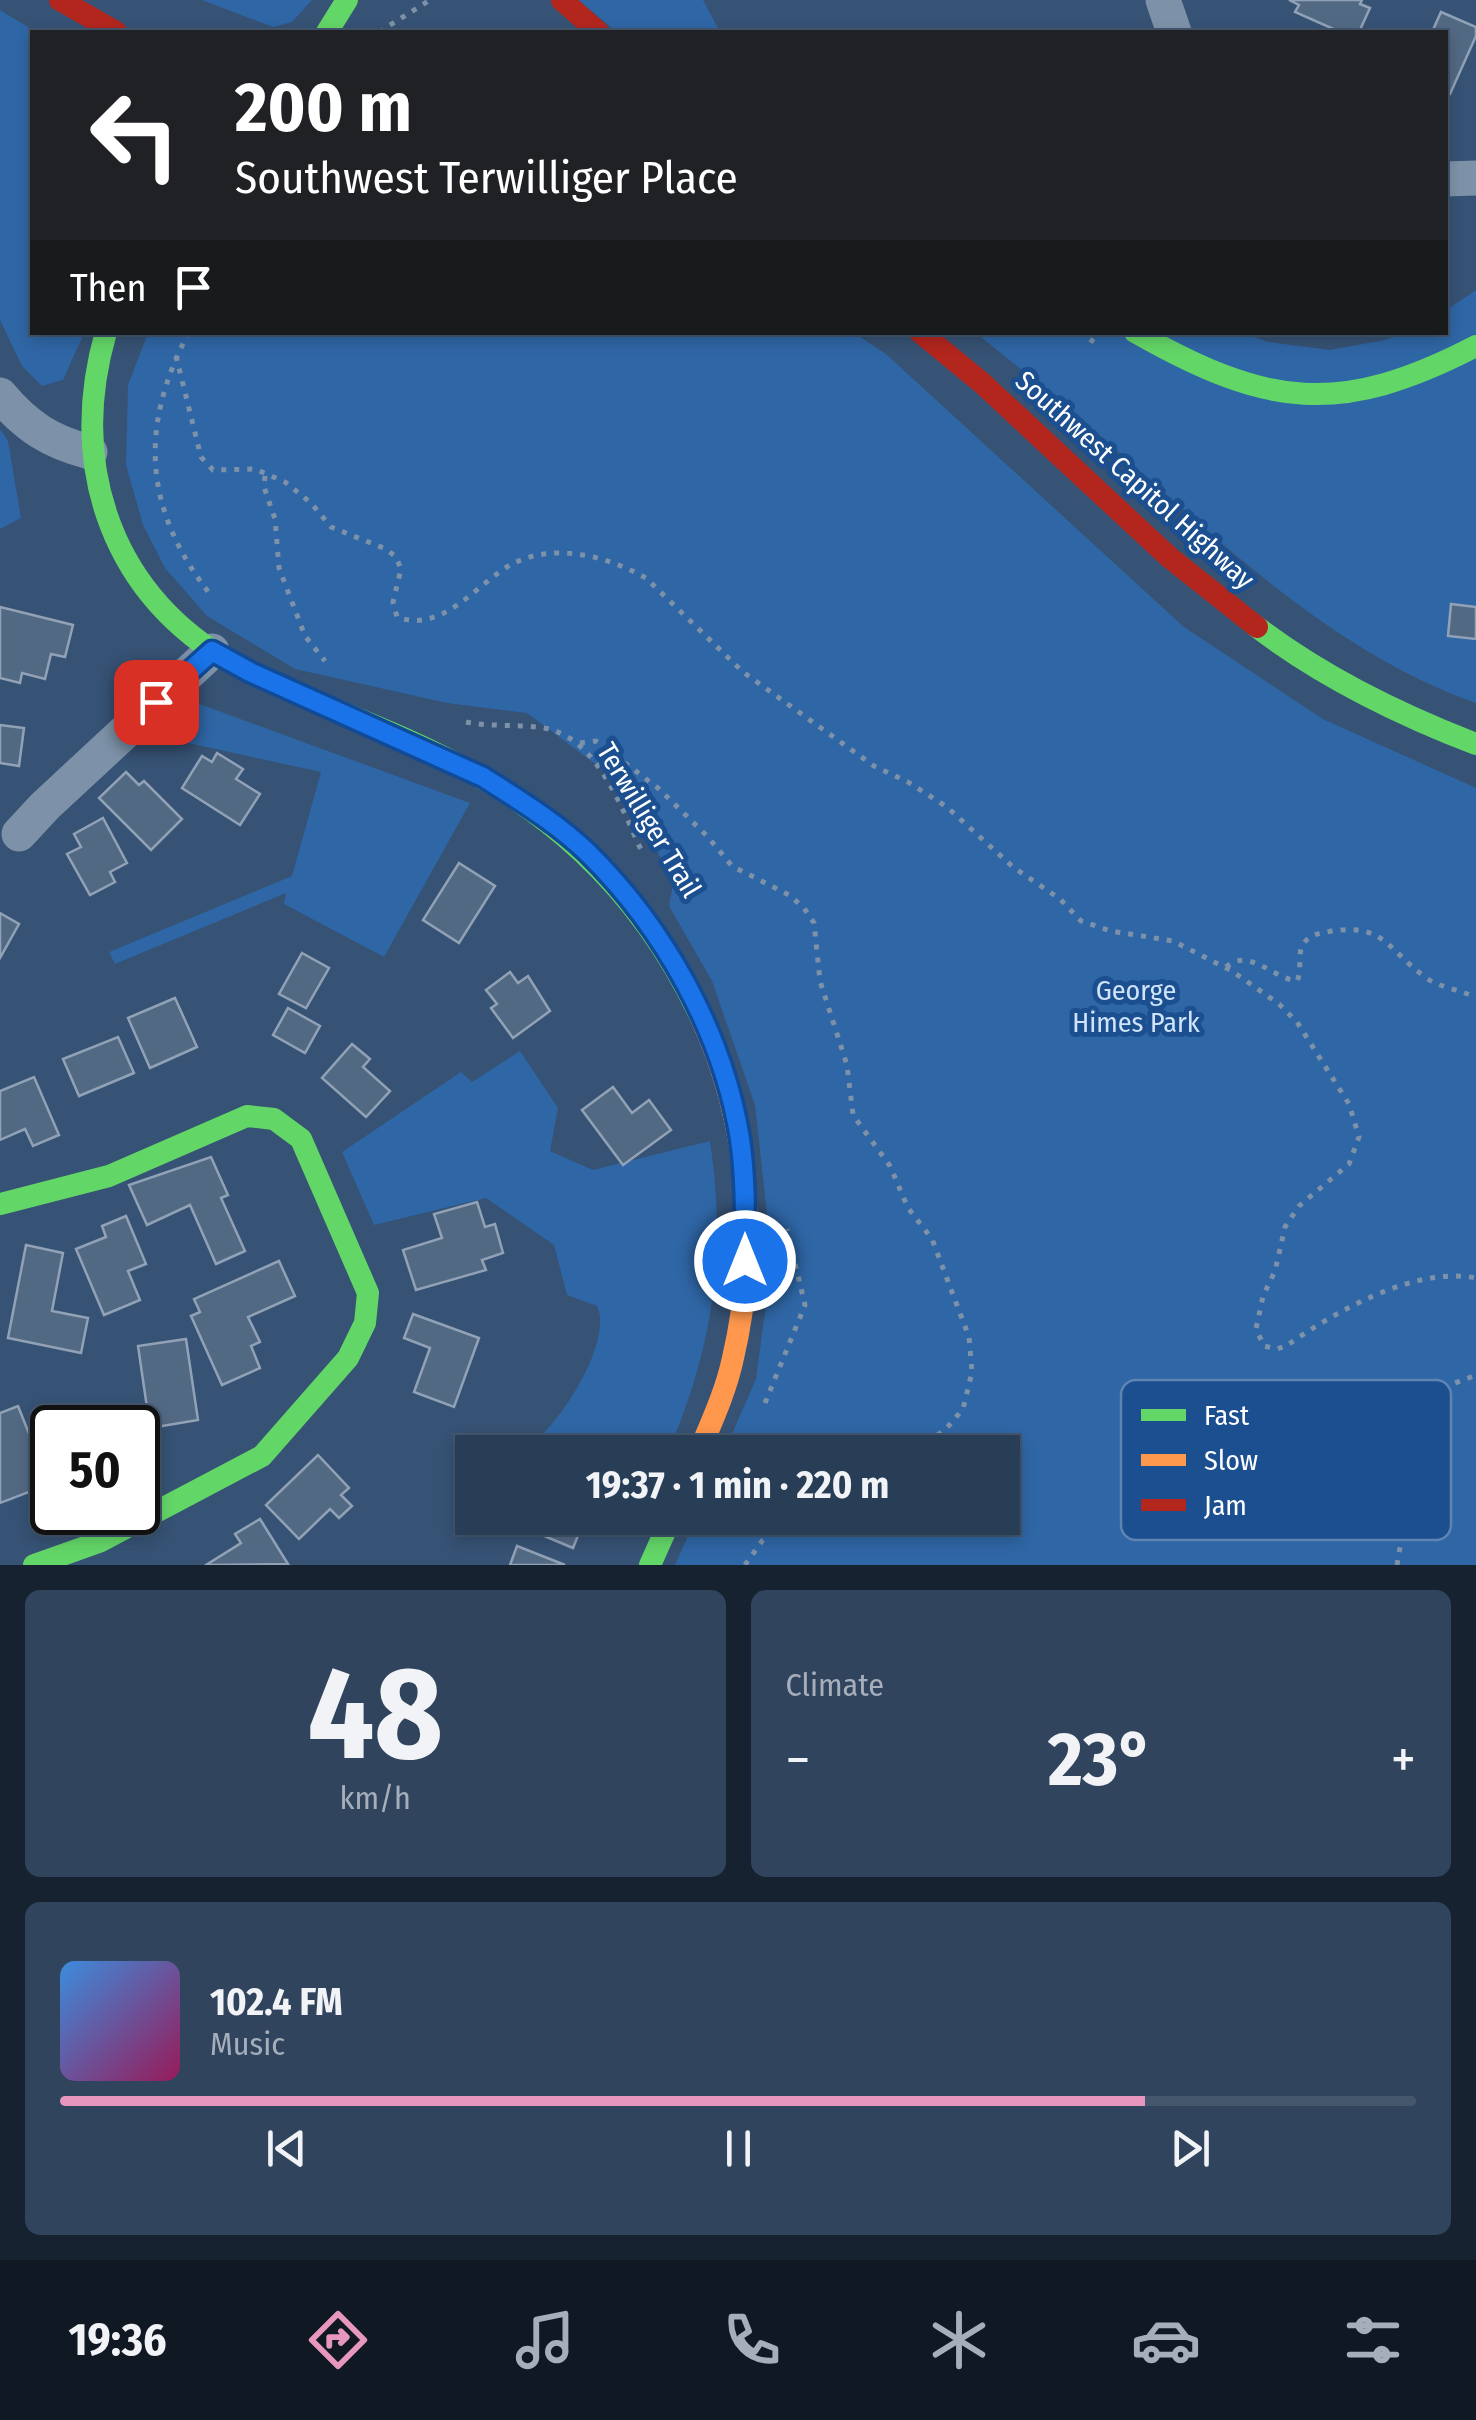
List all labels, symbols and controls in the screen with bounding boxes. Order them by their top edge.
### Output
text: 200 m [235,66,412,150]
icon: left [70,70,200,200]
text: Southwest Terwilliger Place [235,151,738,205]
icon: arrive [166,260,221,315]
text: Then [70,265,146,311]
street label: Southwest Capitol Highway [1009,364,1262,596]
pin [114,660,199,745]
icon: arrive [129,675,184,730]
street label: Terwilliger Trail [590,737,708,903]
park label: George Himes Park [1072,974,1201,1039]
position arrow [693,1209,797,1313]
legend [1121,1380,1451,1540]
text: Fast [1204,1399,1250,1432]
speed limit sign: 50 [30,1405,160,1535]
text: Slow [1204,1444,1258,1477]
text: 19:37 · 1 min · 220 m [586,1462,889,1508]
text: Jam [1204,1489,1247,1522]
text: 48 [308,1636,443,1792]
text: Climate [786,1666,884,1704]
text: 23° [1048,1715,1153,1805]
text: − [786,1727,810,1793]
text: + [1391,1727,1416,1793]
text: km/h [340,1779,411,1817]
text: 102.4 FM [210,1979,343,2025]
text: Music [210,2025,285,2063]
icon: previous [259,2121,314,2176]
icon: pause [711,2121,766,2176]
icon: next [1163,2121,1218,2176]
icon: directions [303,2305,373,2375]
icon: music [510,2305,580,2375]
icon: phone [717,2305,787,2375]
icon: climate [924,2305,994,2375]
icon: car [1131,2305,1201,2375]
icon: filters [1338,2305,1408,2375]
text: 19:36 [68,2313,167,2367]

